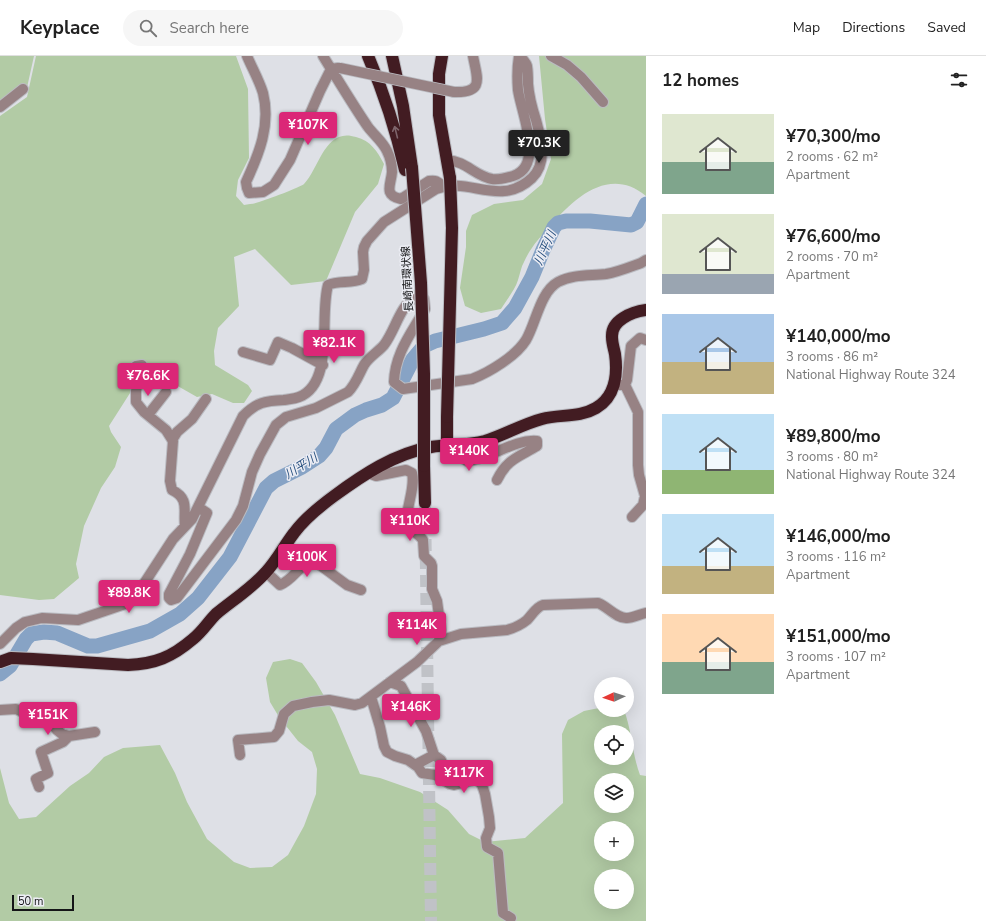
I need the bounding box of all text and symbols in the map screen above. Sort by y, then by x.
search box [123,10,403,46]
text: Keyplace [20,15,99,41]
icon: search [137,17,159,39]
text: Search here [169,18,249,38]
text: Map [793,18,820,37]
text: Directions [842,18,905,37]
text: Saved [927,18,966,37]
text: 12 homes [662,69,739,92]
icon: filters [948,69,970,91]
pin: ¥107K [280,112,336,146]
text: ¥107K [288,116,328,134]
text: ¥70,300/mo [786,125,880,148]
one-way arrow [392,126,399,139]
pin: ¥70.3K [506,130,572,164]
icon: home [694,130,742,178]
text: ¥70.3K [517,134,561,152]
text: 2 rooms · 62 m² [786,148,878,166]
text: Apartment [786,166,849,184]
text: ¥76,600/mo [786,225,880,248]
water label: 川平川 [530,226,560,268]
icon: home [694,230,742,278]
street label: 長崎南環状線 [398,246,417,312]
text: 2 rooms · 70 m² [786,248,878,266]
text: Apartment [786,266,849,284]
text: ¥140,000/mo [786,325,891,348]
pin: ¥82.1K [301,330,367,364]
icon: home [694,330,742,378]
text: ¥82.1K [312,334,356,352]
text: 3 rooms · 86 m² [786,348,878,366]
pin: ¥76.6K [115,363,181,397]
text: National Highway Route 324 [786,366,955,384]
text: ¥76.6K [126,367,170,385]
text: ¥89,800/mo [786,425,880,448]
icon: home [694,430,742,478]
pin: ¥140K [441,438,497,472]
text: ¥140K [449,442,489,460]
text: 3 rooms · 80 m² [786,448,878,466]
water label: 川平川 [281,449,322,482]
text: National Highway Route 324 [786,466,955,484]
pin: ¥110K [382,508,438,542]
text: ¥110K [390,512,430,530]
text: ¥146,000/mo [786,525,891,548]
icon: home [694,530,742,578]
pin: ¥100K [279,544,335,578]
text: ¥100K [287,548,327,566]
text: 3 rooms · 116 m² [786,548,886,566]
text: Apartment [786,566,849,584]
pin: ¥89.8K [96,580,162,614]
text: ¥89.8K [107,584,151,602]
pin: ¥114K [389,612,445,646]
text: ¥114K [397,616,437,634]
text: ¥151,000/mo [786,625,891,648]
icon: home [694,630,742,678]
text: 3 rooms · 107 m² [786,648,886,666]
text: Apartment [786,666,849,684]
north arrow [594,677,634,717]
map controls [594,677,634,909]
pin: ¥146K [383,694,439,728]
text: ¥146K [391,698,431,716]
pin: ¥151K [20,702,76,736]
text: ¥151K [28,706,68,724]
button: locate [594,725,634,765]
pin: ¥117K [436,760,492,794]
text: ¥117K [444,764,484,782]
button: layers [594,773,634,813]
button: + [594,821,634,861]
button: − [594,869,634,909]
scale bar [12,893,74,912]
text: 50 m [18,894,43,909]

